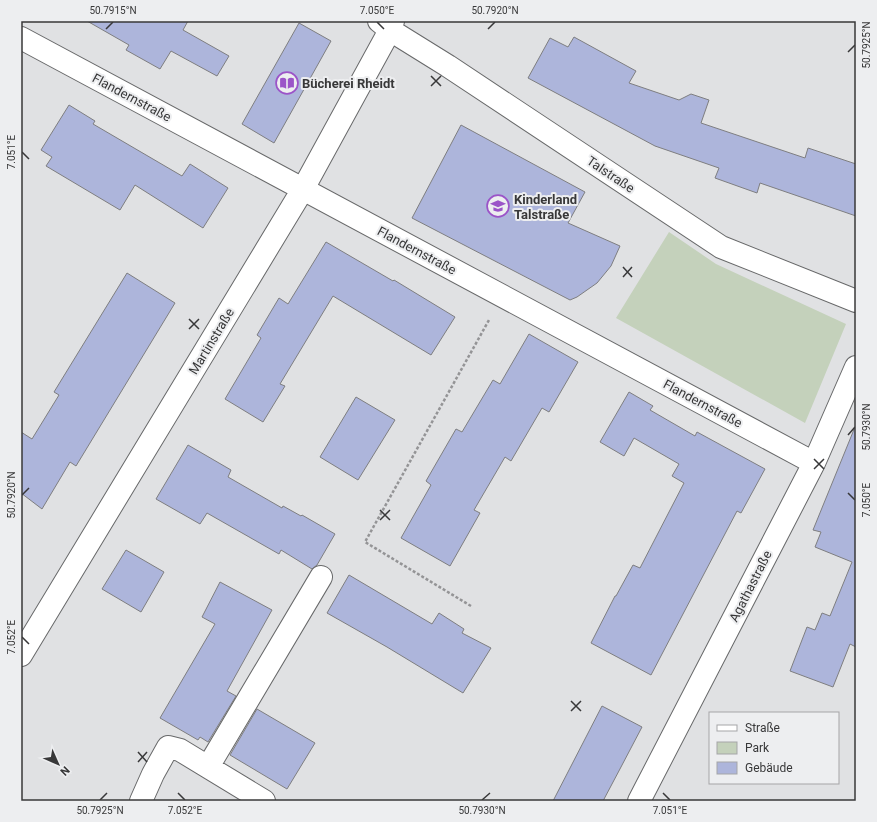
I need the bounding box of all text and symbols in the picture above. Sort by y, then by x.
text: 50.7915°N [89,5,137,16]
text: 7.050°E [360,5,395,16]
text: 50.7920°N [471,5,519,16]
text: 50.7925°N [861,21,872,69]
street label: Flandernstraße [90,70,174,125]
library icon: Bücherei Rheidt [274,70,300,96]
place label: Bücherei Rheidt [302,76,395,91]
text: 7.051°E [6,134,17,169]
street label: Talstraße [584,153,637,196]
place label: Kinderland Talstraße [514,192,577,222]
school or university icon: Kinderland Talstraße [485,193,511,219]
street label: Flandernstraße [375,223,459,278]
street label: Martinstraße [186,305,237,377]
street label: Flandernstraße [661,376,745,431]
text: 50.7930°N [861,403,872,451]
text: 50.7920°N [6,471,17,519]
text: 7.050°E [861,482,872,517]
street label: Agathastraße [726,548,775,624]
text: 7.052°E [6,619,17,654]
legend [709,712,839,784]
text: Straße [745,721,780,735]
text: Park [745,741,770,755]
north arrow [38,744,78,784]
text: Gebäude [745,761,793,775]
text: N [57,763,72,778]
text: 50.7925°N [76,805,124,816]
text: 7.052°E [168,805,203,816]
text: 50.7930°N [458,805,506,816]
text: 7.051°E [653,805,688,816]

